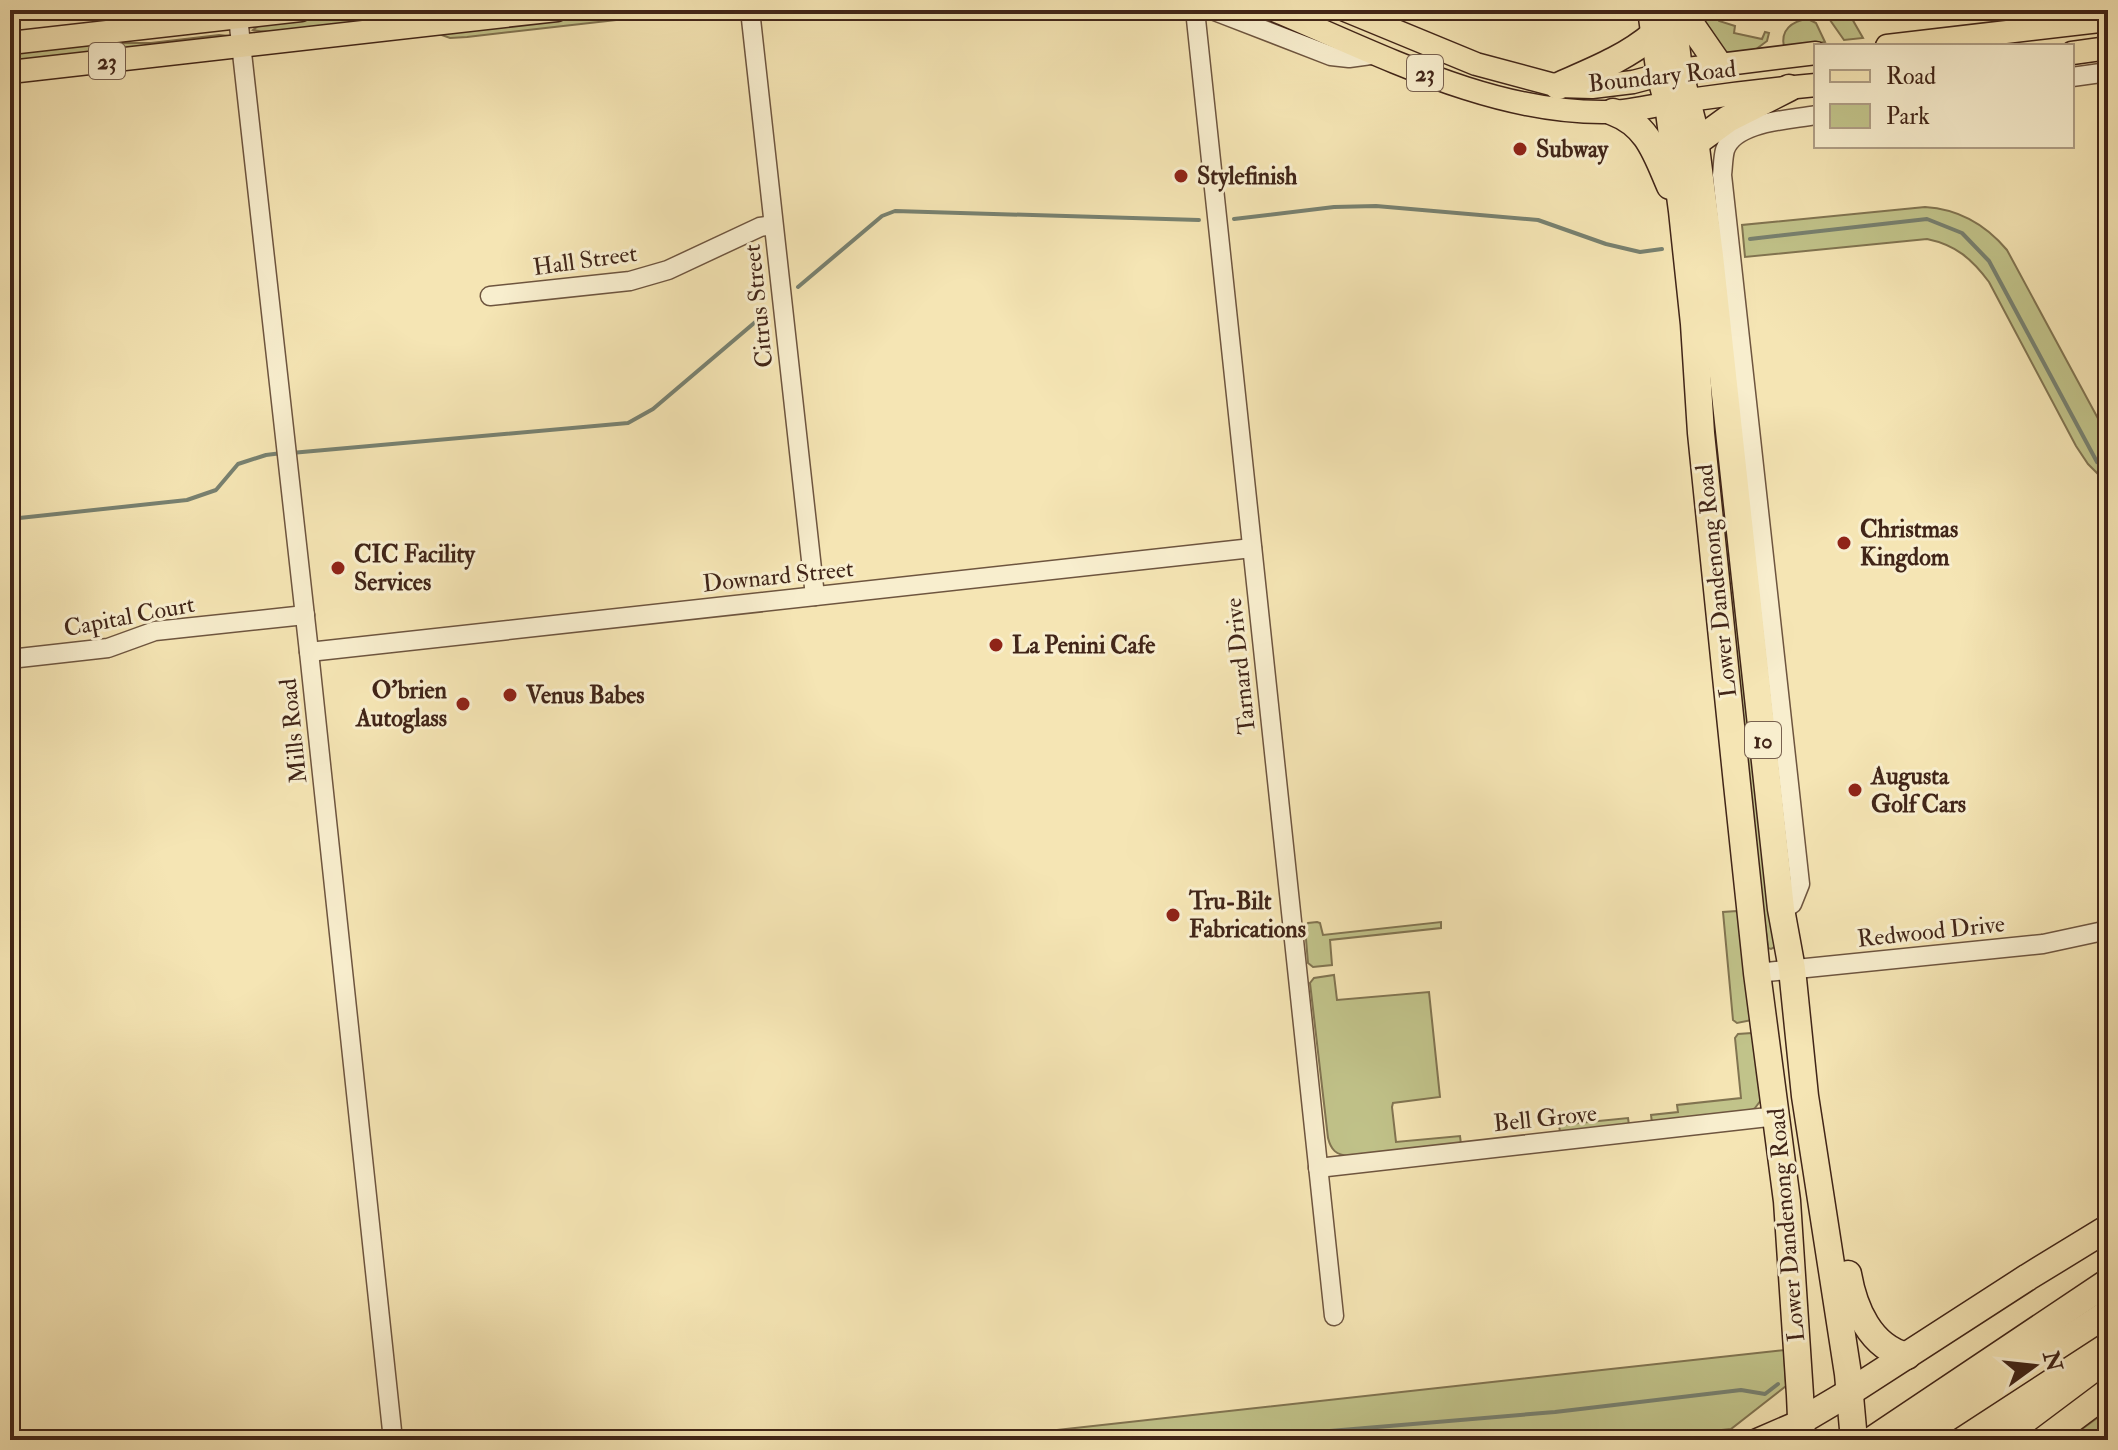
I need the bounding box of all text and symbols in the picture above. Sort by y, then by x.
road number: 23 [89,43,125,79]
legend [1814,44,2074,148]
street label: Boundary Road [1587,53,1738,100]
road number: 23 [1407,55,1443,91]
text: Road [1886,61,1936,92]
text: Park [1886,101,1930,132]
place label: Subway [1536,134,1610,165]
marker: Subway [1511,140,1529,158]
place label: Stylefinish [1197,161,1298,192]
marker: Stylefinish [1172,167,1190,185]
street label: Hall Street [531,238,639,283]
street label: Citrus Street [737,243,780,369]
street label: Lower Dandenong Road [1689,463,1744,699]
place label: Christmas Kingdom [1860,514,1958,573]
marker: Christmas Kingdom [1835,534,1853,552]
place label: CIC Facility Services [354,539,476,598]
street label: Downard Street [701,553,855,600]
marker: CIC Facility Services [329,559,347,577]
street label: Capital Court [61,589,197,644]
street label: Tarnard Drive [1218,596,1263,736]
place label: La Penini Cafe [1012,630,1155,661]
marker: La Penini Cafe [987,636,1005,654]
place label: O'brien Autoglass [355,675,448,734]
street label: Mills Road [273,677,314,785]
place label: Venus Babes [525,680,645,711]
marker: Venus Babes [501,686,519,704]
marker: O'brien Autoglass [454,695,472,713]
road number: 10 [1745,722,1781,758]
place label: Augusta Golf Cars [1870,761,1966,820]
marker: Augusta Golf Cars [1846,781,1864,799]
place label: Tru-Bilt Fabrications [1188,886,1306,945]
marker: Tru-Bilt Fabrications [1164,906,1182,924]
street label: Redwood Drive [1856,908,2006,955]
street label: Bell Grove [1492,1098,1598,1139]
street label: Lower Dandenong Road [1761,1107,1812,1343]
north arrow [1994,1326,2074,1406]
text: N [2036,1347,2069,1375]

